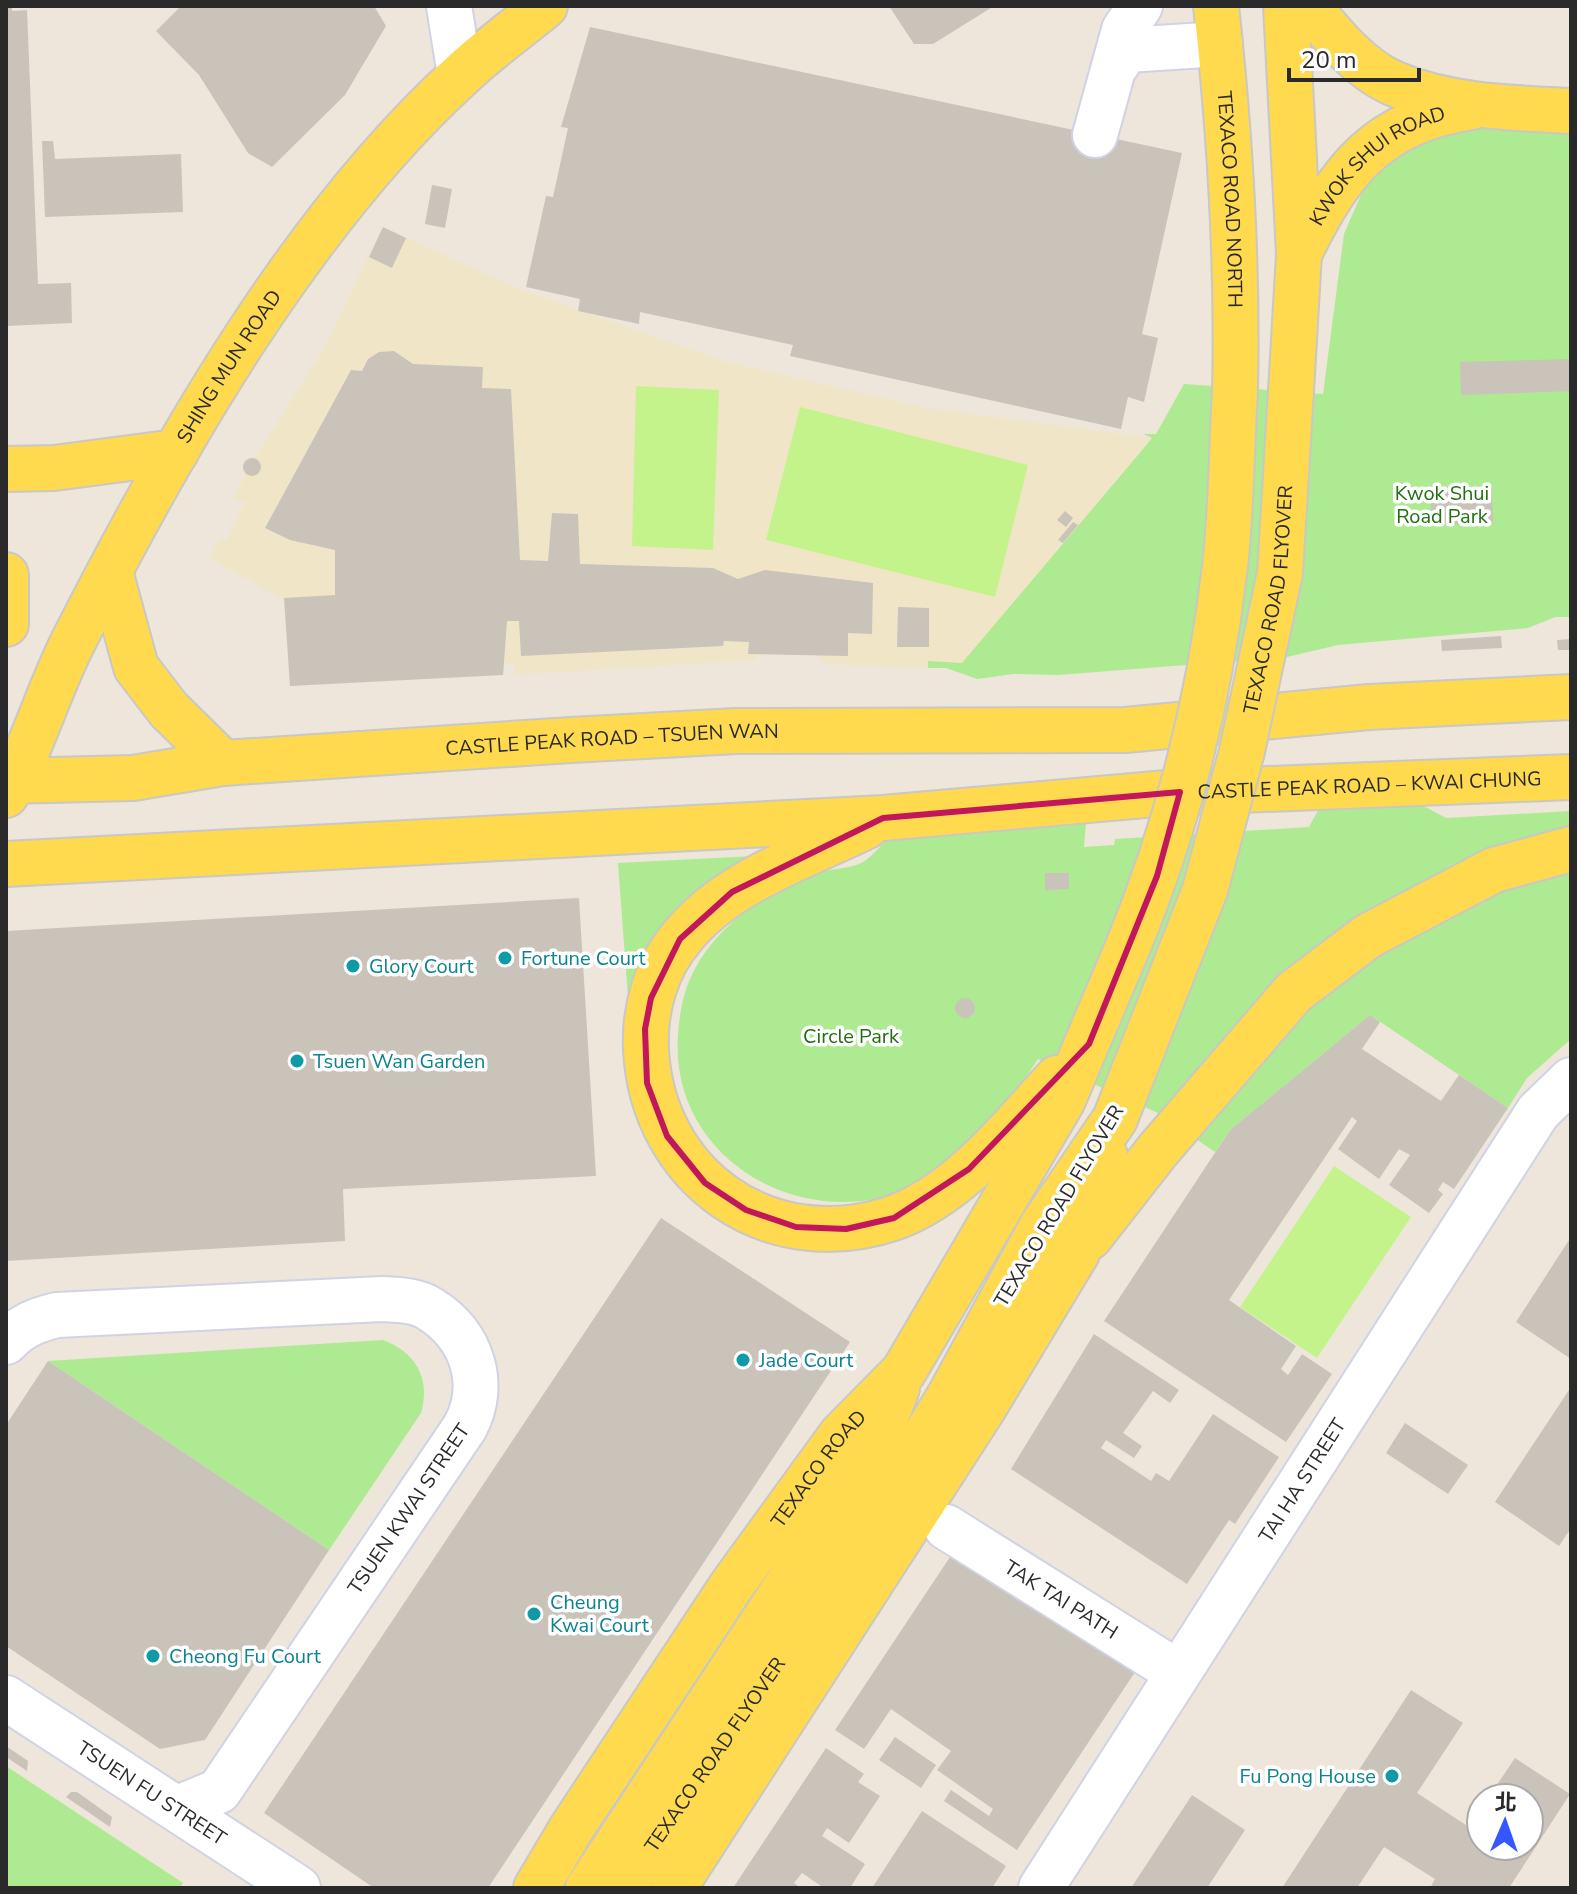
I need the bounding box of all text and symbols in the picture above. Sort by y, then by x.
scale bar [1289,32,1419,82]
text: 20 m [1301,44,1357,76]
street label: TEXACO ROAD NORTH [1211,90,1249,308]
street label: KWOK SHUI ROAD [1303,99,1448,230]
street label: SHING MUN ROAD [170,284,287,448]
park label: Kwok Shui Road Park [1395,480,1489,530]
street label: TEXACO ROAD FLYOVER [1237,485,1299,716]
street label: CASTLE PEAK ROAD – TSUEN WAN [444,717,779,762]
street label: CASTLE PEAK ROAD – KWAI CHUNG [1197,765,1542,805]
place label: Fortune Court [521,945,647,972]
marker: Fortune Court [496,949,514,967]
place label: Glory Court [369,953,474,980]
marker: Glory Court [344,957,362,975]
park label: Circle Park [803,1023,900,1050]
place label: Tsuen Wan Garden [313,1048,485,1075]
marker: Tsuen Wan Garden [288,1052,306,1070]
street label: TEXACO ROAD FLYOVER [988,1100,1130,1312]
place label: Jade Court [758,1347,854,1374]
marker: Jade Court [734,1351,752,1369]
street label: TEXACO ROAD [765,1404,872,1533]
street label: TAI HA STREET [1252,1413,1352,1548]
street label: TSUEN KWAI STREET [342,1418,476,1600]
street label: TAK TAI PATH [999,1553,1123,1645]
place label: Cheung Kwai Court [550,1589,650,1639]
marker: Cheung Kwai Court [525,1605,543,1623]
place label: Cheong Fu Court [169,1643,322,1670]
marker: Cheong Fu Court [144,1647,162,1665]
street label: TEXACO ROAD FLYOVER [638,1652,792,1858]
street label: TSUEN FU STREET [72,1734,232,1851]
place label: Fu Pong House [1240,1763,1376,1790]
marker: Fu Pong House [1383,1767,1401,1785]
north arrow [1465,1782,1545,1862]
text: 北 [1494,1788,1517,1818]

